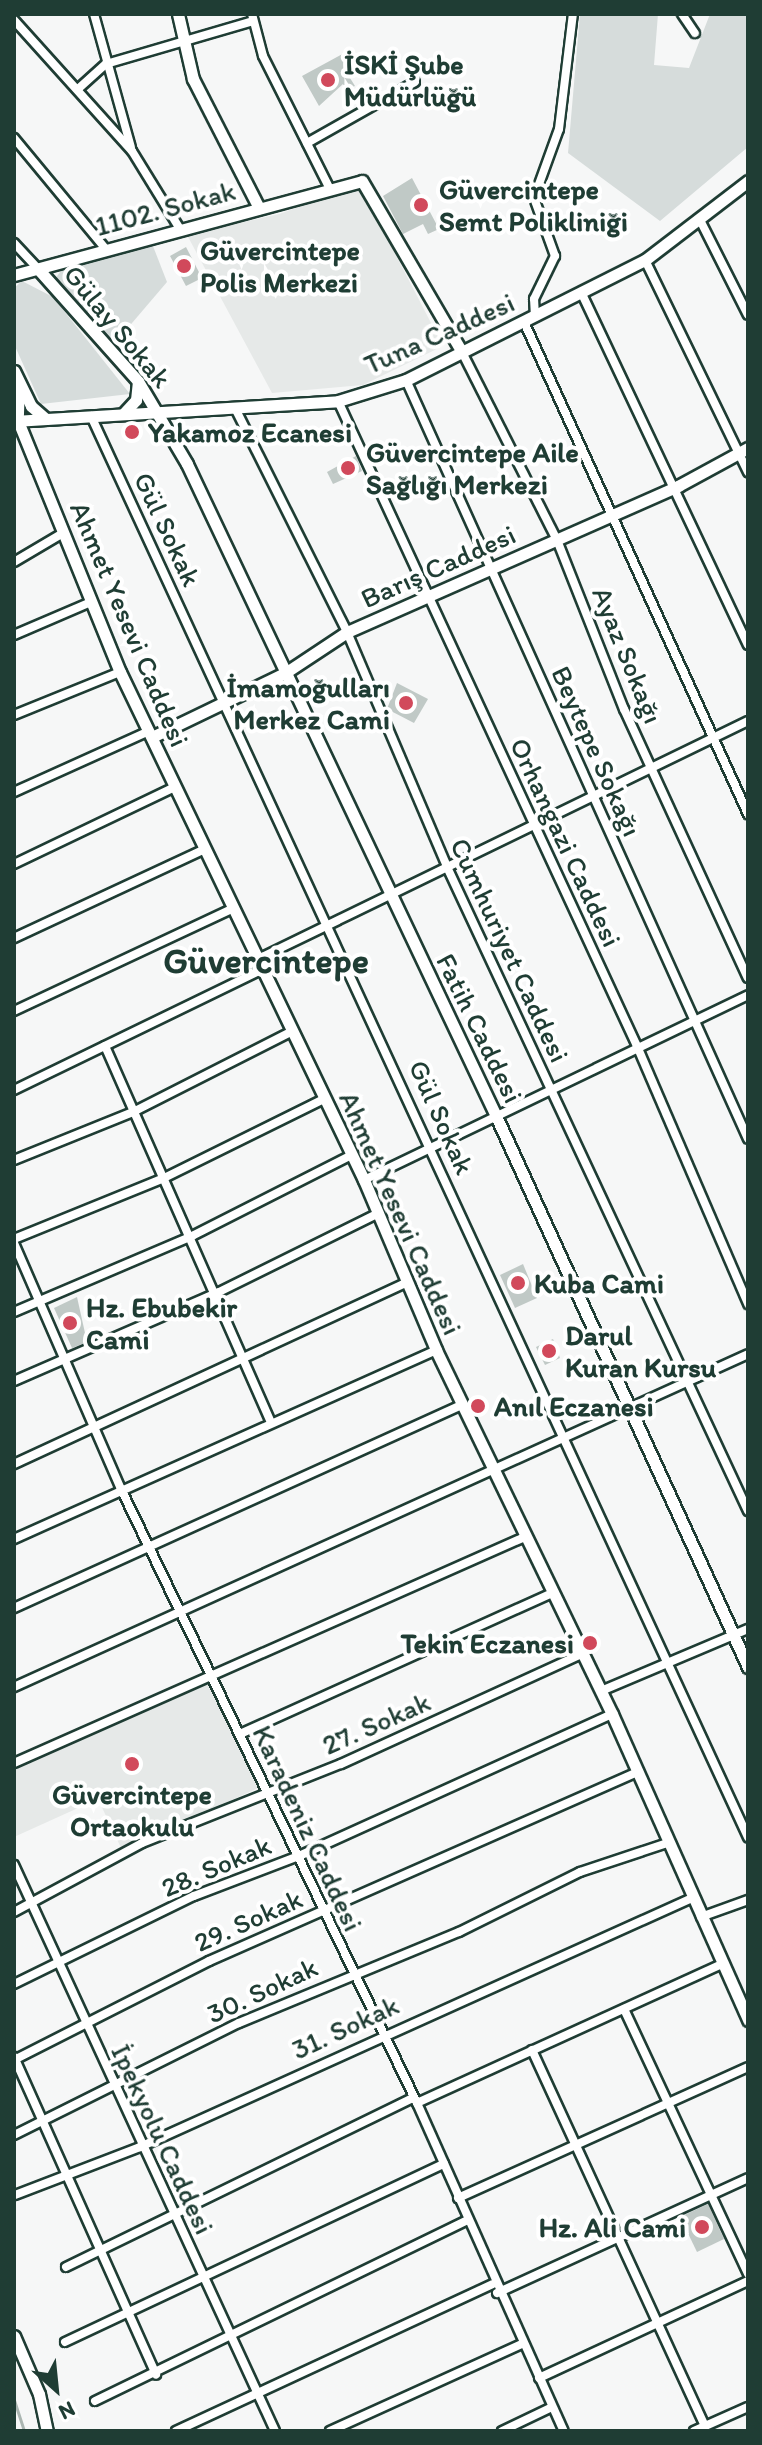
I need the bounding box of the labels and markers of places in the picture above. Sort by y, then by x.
place label: İSKİ Şube Müdürlüğü [344,47,476,113]
marker: İSKİ Şube Müdürlüğü [319,71,337,89]
place label: Güvercintepe Semt Polikliniği [439,172,627,238]
marker: Güvercintepe Semt Polikliniği [410,194,432,216]
place label: Güvercintepe Polis Merkezi [200,233,360,299]
marker: Güvercintepe Polis Merkezi [175,257,193,275]
place label: Yakamoz Ecanesi [148,415,352,449]
marker: Yakamoz Ecanesi [123,423,141,441]
place label: Güvercintepe Aile Sağlığı Merkezi [366,435,579,501]
marker: Güvercintepe Aile Sağlığı Merkezi [337,457,359,479]
place label: İmamoğulları Merkez Cami [227,670,390,736]
marker: İmamoğulları Merkez Cami [397,694,415,712]
place label: Kuba Cami [534,1266,665,1300]
marker: Kuba Cami [509,1274,527,1292]
place label: Hz. Ebubekir Cami [86,1290,238,1356]
marker: Hz. Ebubekir Cami [61,1314,79,1332]
place label: Darul Kuran Kursu [565,1318,716,1384]
marker: Darul Kuran Kursu [540,1342,558,1360]
place label: Anıl Eczanesi [494,1389,654,1423]
marker: Anıl Eczanesi [469,1397,487,1415]
place label: Tekin Eczanesi [400,1626,574,1660]
marker: Tekin Eczanesi [581,1634,599,1652]
marker: Güvercintepe Ortaokulu [123,1755,141,1773]
place label: Güvercintepe Ortaokulu [52,1777,212,1843]
place label: Hz. Ali Cami [538,2210,686,2244]
marker: Hz. Ali Cami [693,2218,711,2236]

